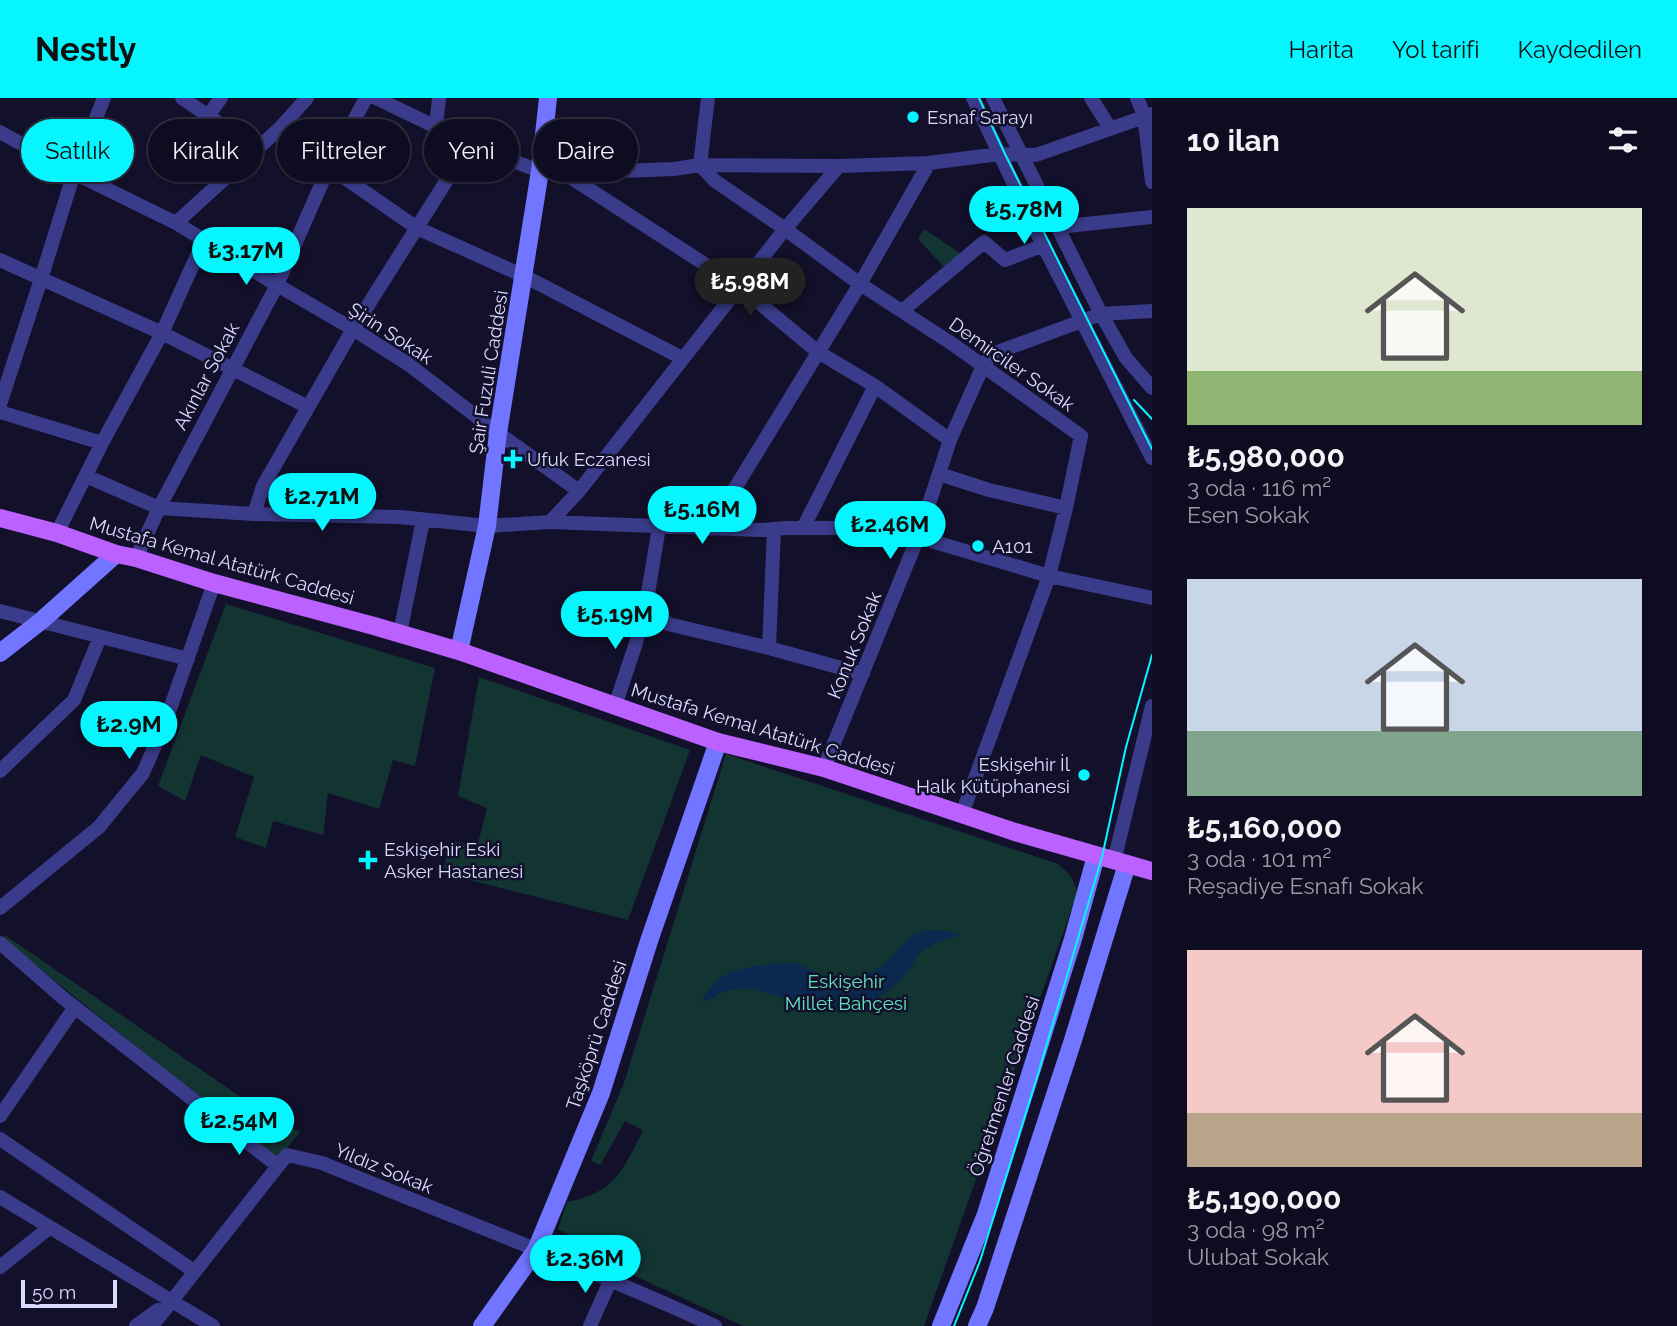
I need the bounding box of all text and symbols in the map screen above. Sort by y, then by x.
text: Nestly [35,30,136,69]
text: Harita [1288,35,1354,64]
text: Yol tarifi [1392,35,1480,64]
text: Kaydedilen [1518,35,1642,64]
place label: Esnaf Sarayı [927,106,1033,128]
marker: Esnaf Sarayı [905,109,921,125]
chip: Satılık [21,119,134,182]
chip: Kiralık [148,119,263,182]
chip: Filtreler [277,119,410,182]
chip: Yeni [424,119,519,182]
chip: Daire [533,119,638,182]
icon: filters [1604,121,1642,159]
text: 10 ilan [1187,123,1280,158]
pin: ₺5.78M [967,186,1081,246]
text: ₺5.78M [985,195,1063,222]
pin: ₺3.17M [189,228,303,287]
text: ₺3.17M [208,236,284,263]
icon: home [1352,253,1478,379]
pin: ₺5.98M [693,258,807,318]
text: ₺5.98M [711,267,789,294]
street label: Şair Fuzuli Caddesi [464,289,512,455]
street label: Şirin Sokak [345,298,437,368]
street label: Demirciler Sokak [945,313,1079,415]
street label: Akınlar Sokak [169,319,243,433]
text: ₺5,980,000 [1187,439,1345,474]
place label: Ufuk Eczanesi [527,448,651,470]
marker: Ufuk Eczanesi [505,451,521,467]
pin: ₺2.71M [265,474,379,533]
text: 3 oda · 116 m² [1187,474,1331,501]
text: ₺2.71M [284,482,360,509]
pin: ₺5.16M [645,486,759,546]
text: ₺5.16M [664,495,740,522]
text: Esen Sokak [1187,501,1309,528]
pin: ₺2.46M [833,502,947,561]
text: ₺2.46M [851,510,929,537]
street label: Mustafa Kemal Atatürk Caddesi [87,512,357,608]
place label: A101 [992,535,1033,557]
marker: A101 [970,538,986,554]
street label: Konuk Sokak [823,588,885,702]
pin: ₺5.19M [558,592,672,651]
text: ₺5.19M [577,600,653,627]
icon: home [1352,624,1478,750]
street label: Mustafa Kemal Atatürk Caddesi [629,678,897,780]
pin: ₺2.9M [80,702,178,761]
text: ₺2.9M [96,710,162,737]
place label: Eskişehir İl Halk Kütüphanesi [916,753,1071,797]
marker: Eskişehir İl Halk Kütüphanesi [1076,767,1092,783]
text: ₺5,160,000 [1187,810,1342,845]
place label: Eskişehir Eski Asker Hastanesi [384,838,523,882]
text: 3 oda · 101 m² [1187,845,1331,872]
marker: Eskişehir Eski Asker Hastanesi [358,850,378,870]
text: Reşadiye Esnafı Sokak [1187,872,1423,899]
street label: Taşköprü Caddesi [561,957,631,1113]
park label: Eskişehir Millet Bahçesi [785,970,907,1014]
street label: Öğretmenler Caddesi [964,993,1044,1179]
icon: home [1352,995,1478,1121]
pin: ₺2.54M [182,1098,296,1157]
text: ₺2.54M [200,1106,278,1133]
street label: Yıldız Sokak [332,1138,436,1198]
text: ₺5,190,000 [1187,1181,1342,1216]
text: 3 oda · 98 m² [1187,1216,1325,1243]
pin: ₺2.36M [528,1236,642,1295]
text: Ulubat Sokak [1187,1243,1329,1270]
text: ₺2.36M [546,1244,624,1271]
scale bar [21,1277,117,1309]
text: 50 m [32,1281,76,1303]

